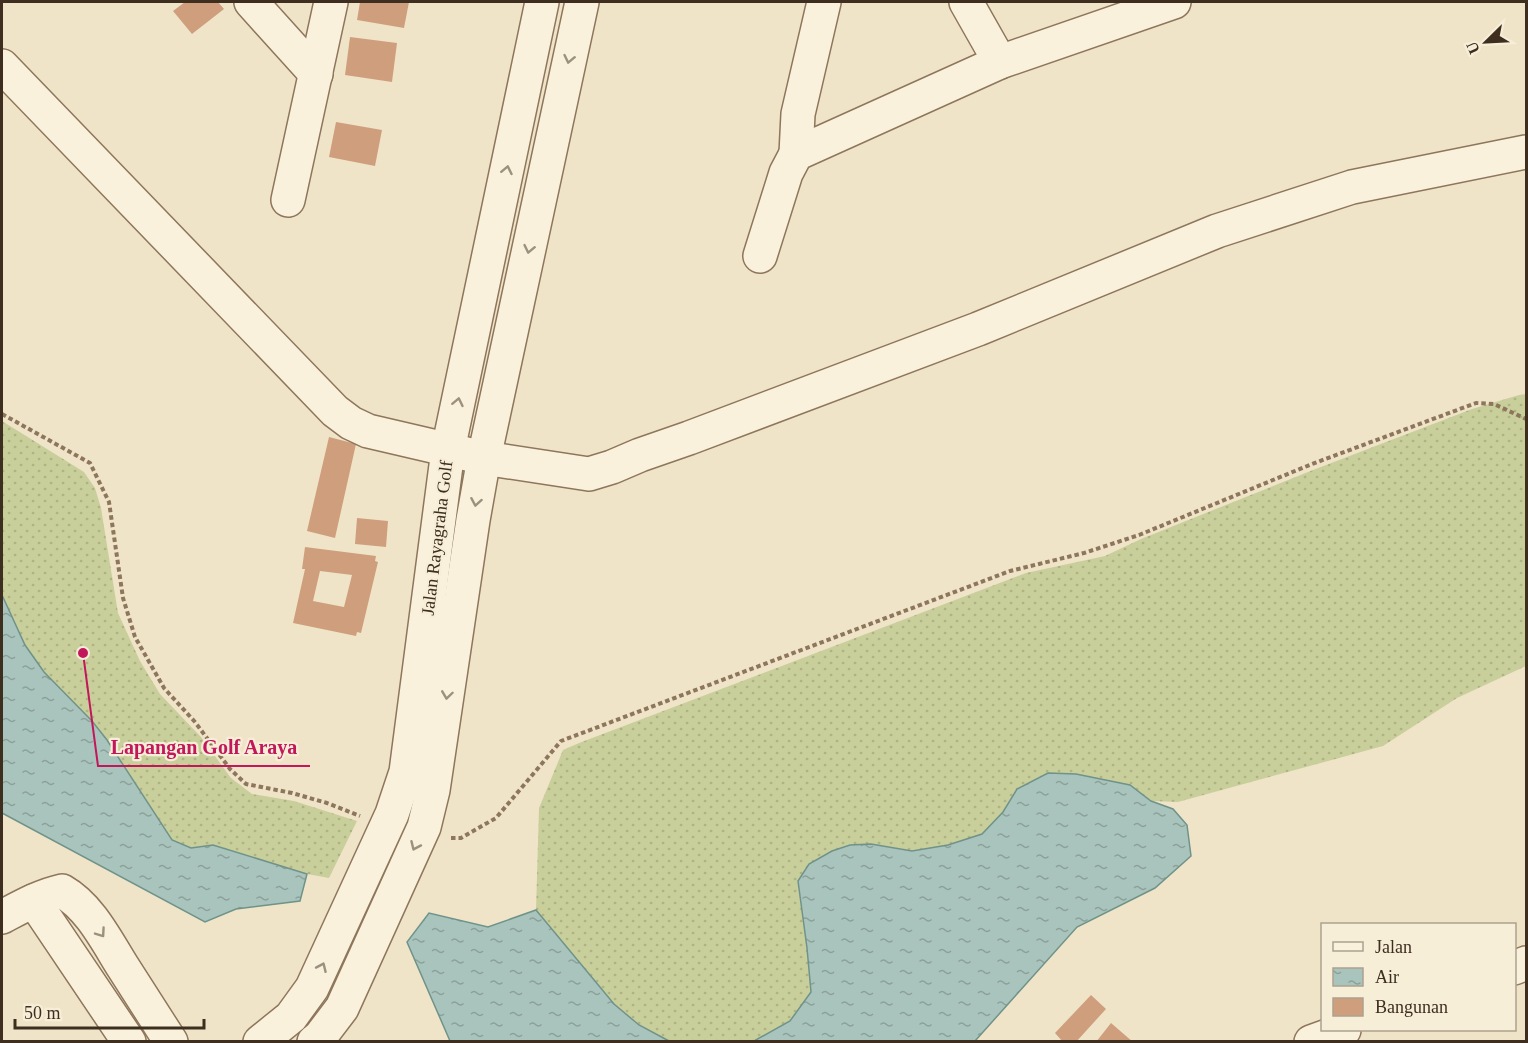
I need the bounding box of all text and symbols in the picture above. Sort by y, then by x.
north arrow [1456,12,1516,72]
text: U [1462,39,1483,57]
one-way arrow [564,53,577,63]
one-way arrow [499,166,512,176]
one-way arrow [523,244,536,254]
one-way arrow [451,398,464,408]
street label: Jalan Rayagraha Golf [418,459,456,617]
one-way arrow [470,497,483,507]
one-way arrow [442,690,454,699]
callout: Lapangan Golf Araya [98,728,310,766]
text: Lapangan Golf Araya [111,736,297,759]
one-way arrow [411,839,423,850]
legend [1321,923,1516,1031]
one-way arrow [94,927,105,938]
text: Jalan [1375,937,1412,957]
one-way arrow [314,963,326,974]
text: Air [1375,967,1399,987]
scale bar [15,992,204,1030]
text: Bangunan [1375,997,1448,1017]
text: 50 m [24,1003,61,1023]

